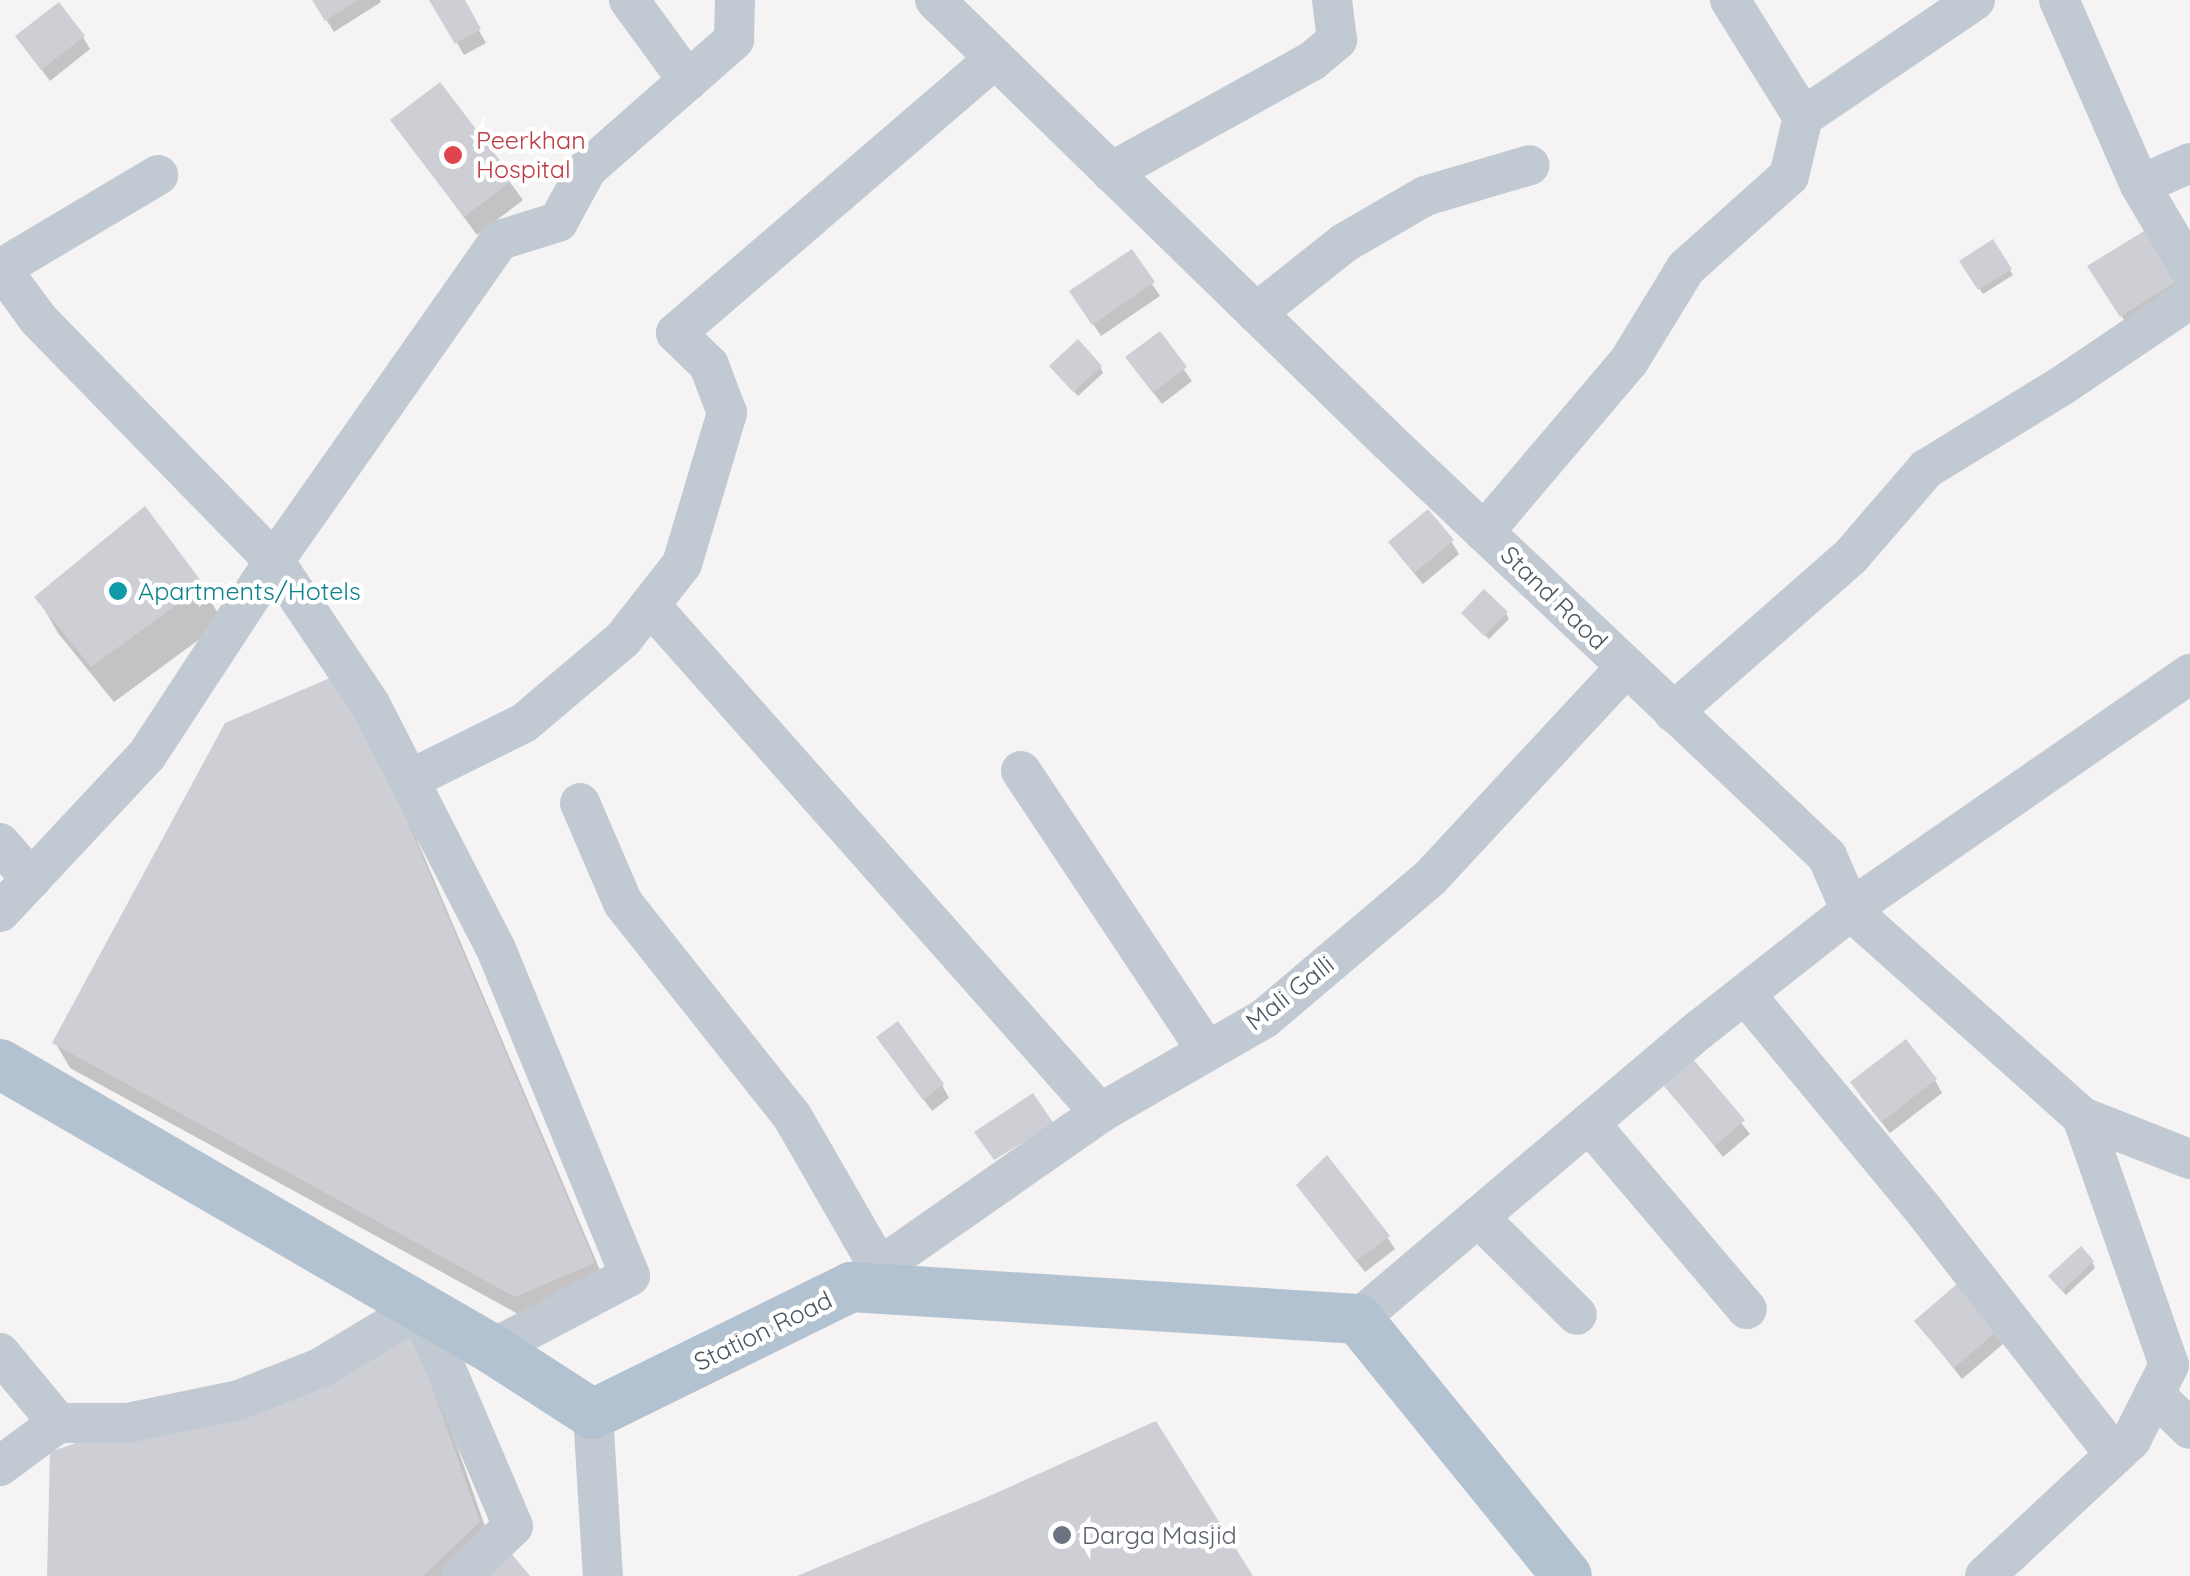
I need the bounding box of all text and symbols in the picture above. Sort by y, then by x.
place label: Peerkhan Hospital [476,126,586,185]
marker: Peerkhan Hospital [440,142,466,168]
street label: Stand Raod [1495,540,1613,656]
place label: Apartments/Hotels [138,576,361,606]
marker: Apartments/Hotels [107,580,129,602]
street label: Mali Galli [1240,949,1340,1037]
street label: Station Road [689,1285,837,1377]
place label: Darga Masjid [1082,1520,1237,1550]
marker: Darga Masjid [1051,1524,1073,1546]

